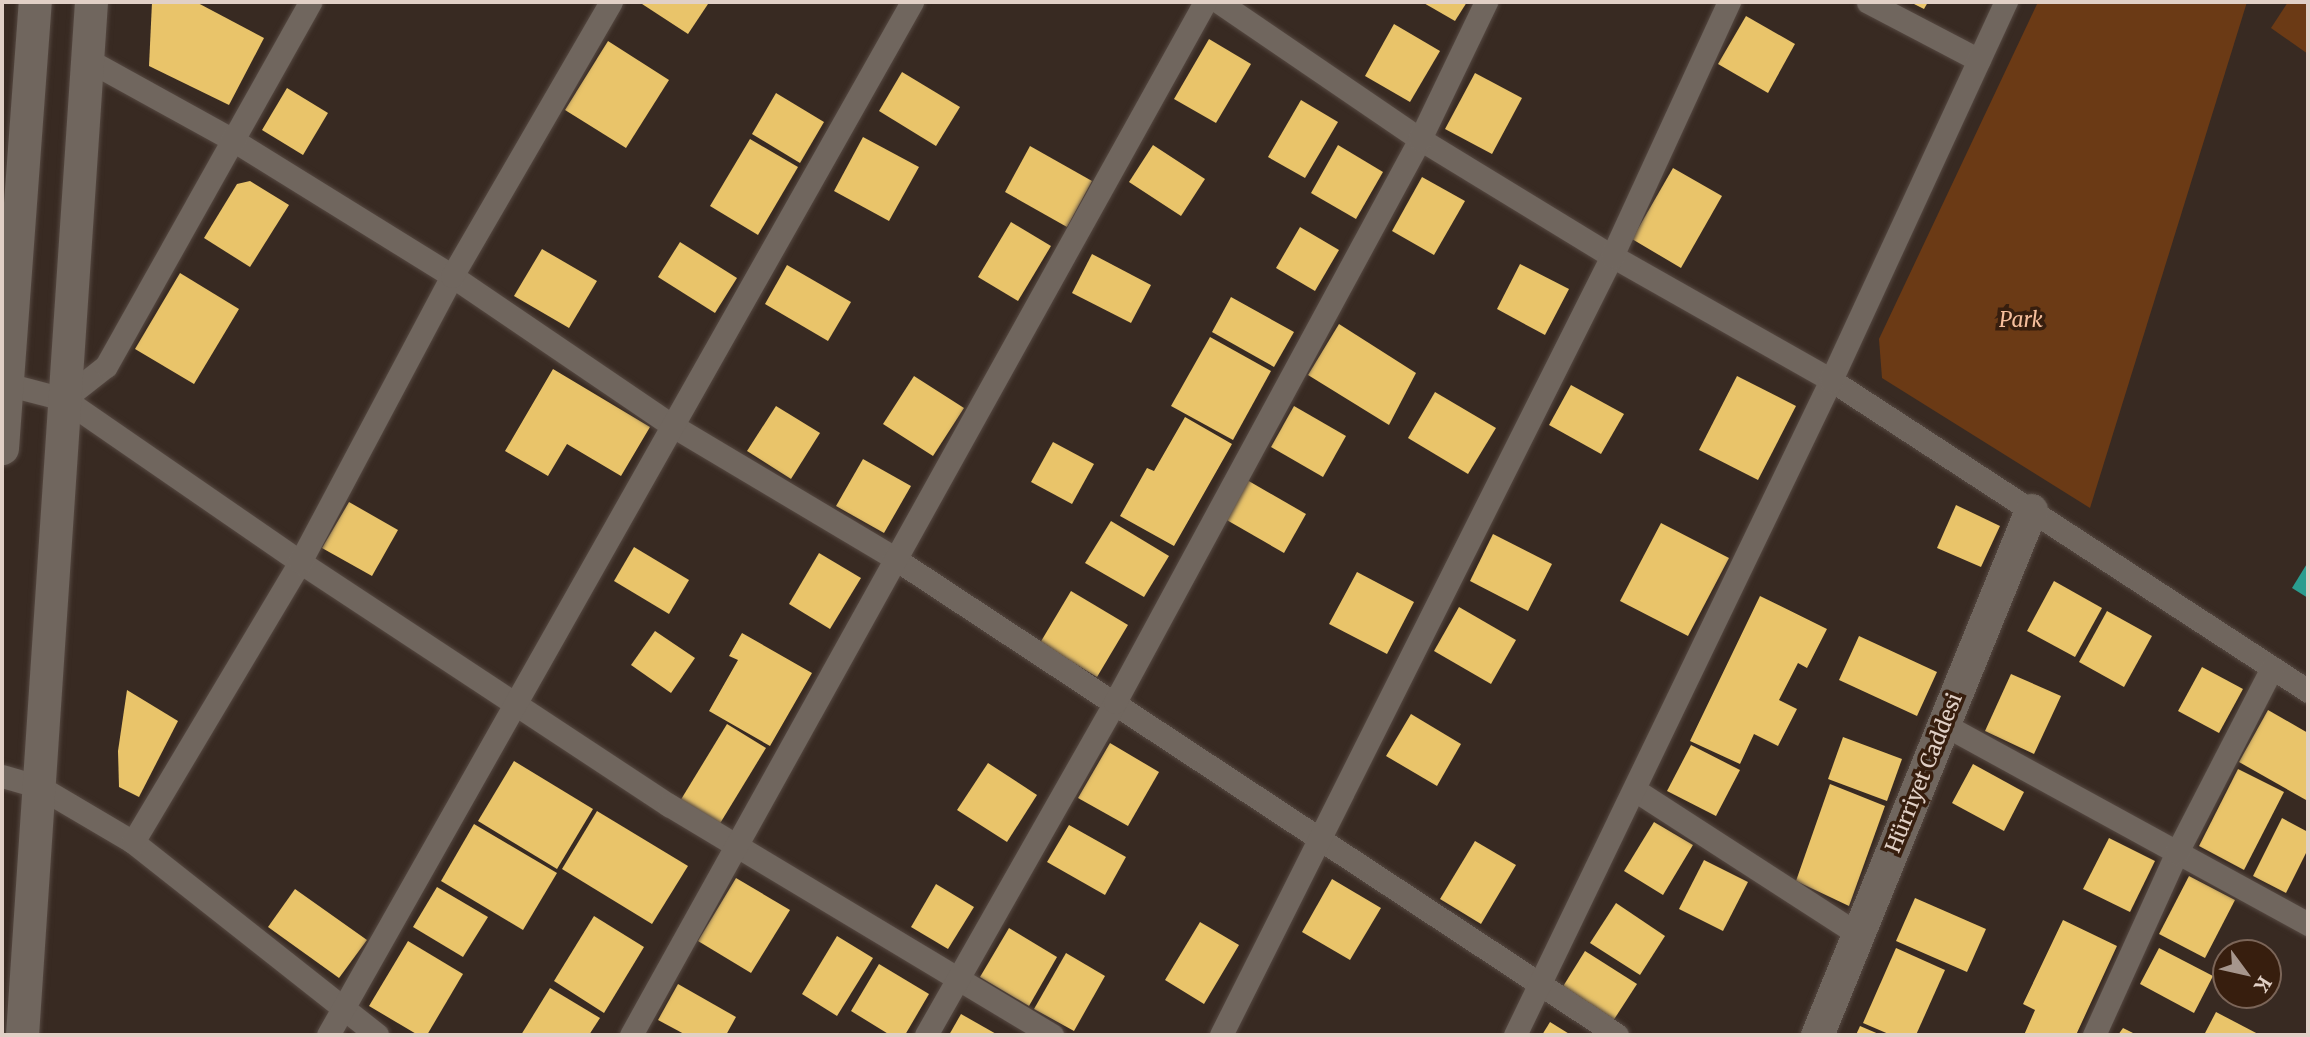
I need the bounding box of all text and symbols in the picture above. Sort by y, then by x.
park label: Park [1999,307,2043,333]
street label: Hürriyet Caddesi [1881,690,1967,856]
north arrow [2212,939,2282,1009]
text: K [2249,972,2277,997]

